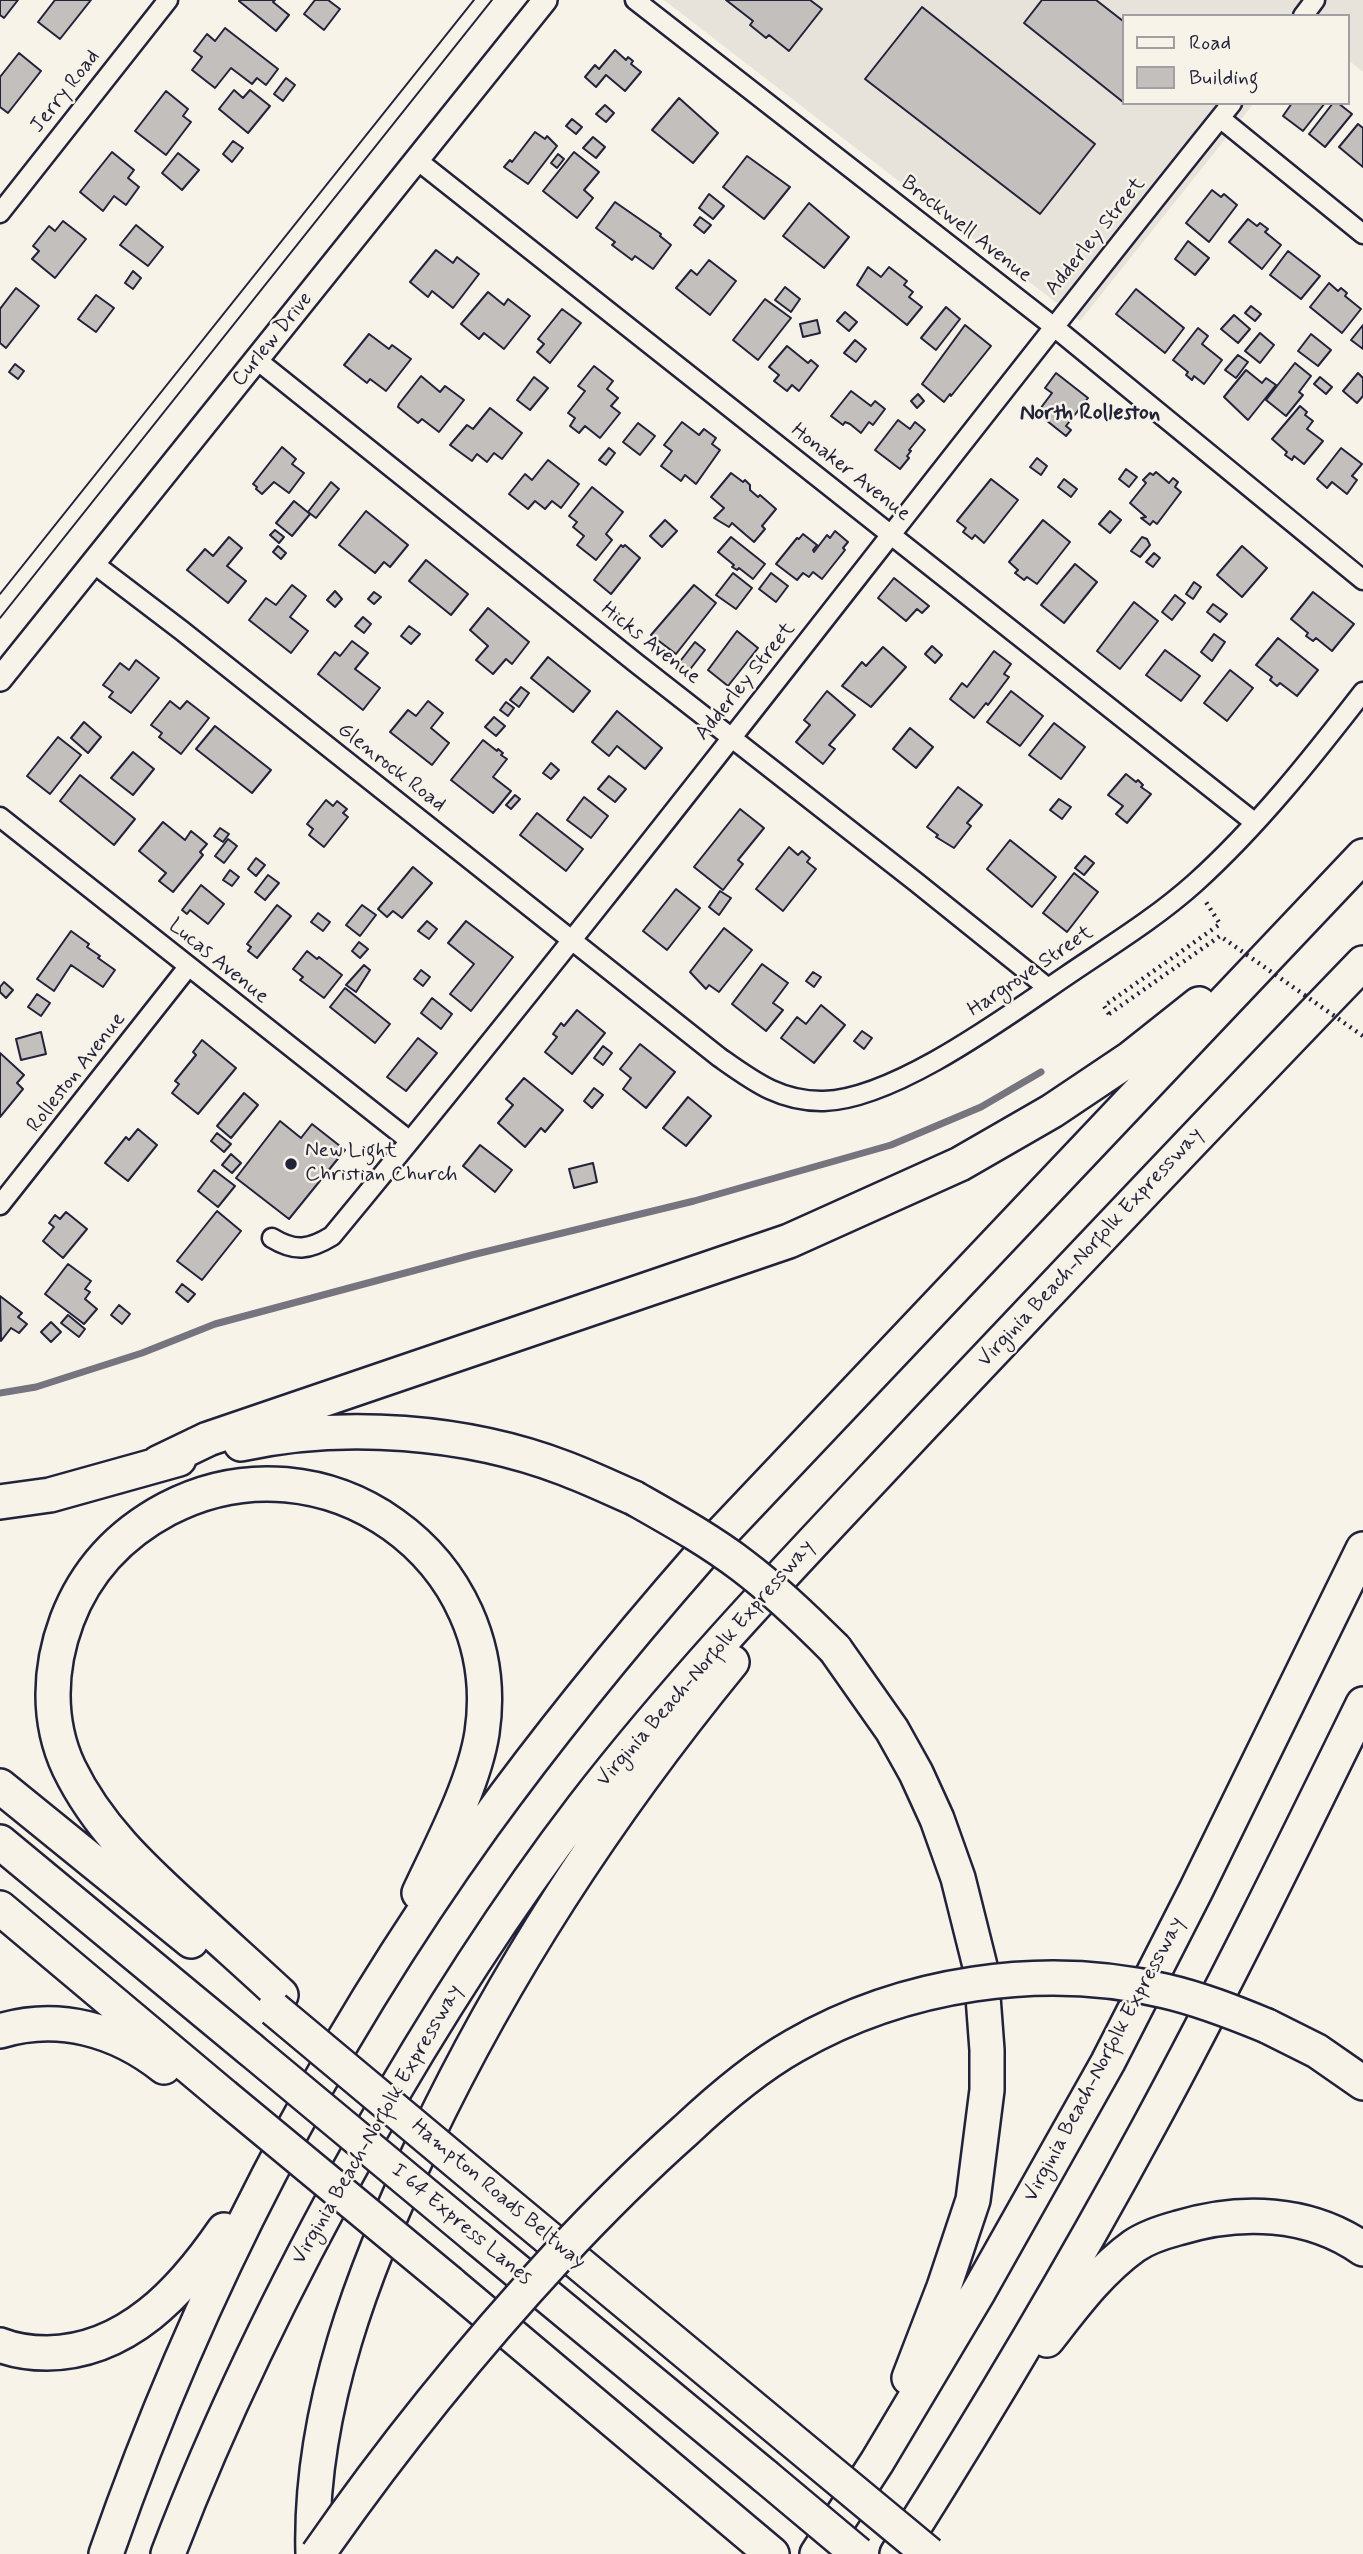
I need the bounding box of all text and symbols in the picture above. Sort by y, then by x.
legend [1122,14,1349,105]
text: Road [1189,29,1231,57]
street label: Jerry Road [26,45,106,139]
text: Building [1189,64,1259,92]
street label: Brockwell Avenue [896,171,1036,289]
street label: Adderley Street [1041,173,1151,301]
street label: Curlew Drive [227,288,319,392]
district label: North Rolleston [1020,400,1160,428]
street label: Honaker Avenue [785,418,915,528]
street label: Hicks Avenue [595,597,705,691]
street label: Adderley Street [691,618,801,746]
street label: Glenrock Road [332,718,450,818]
street label: Lucas Avenue [163,914,273,1010]
street label: Hargrove Street [964,921,1098,1023]
street label: Rolleston Avenue [22,1008,132,1138]
street label: Virginia Beach-Norfolk Expressway [973,1123,1209,1373]
place label: New Light Christian Church [305,1139,458,1189]
marker: New Light Christian Church [283,1156,299,1172]
street label: Virginia Beach-Norfolk Expressway [592,1535,820,1793]
street label: Virginia Beach-Norfolk Expressway [1019,1913,1191,2207]
street label: Virginia Beach-Norfolk Expressway [287,1981,469,2269]
street label: Hampton Roads Beltway [406,2115,590,2275]
street label: I 64 Express Lanes [385,2159,537,2291]

